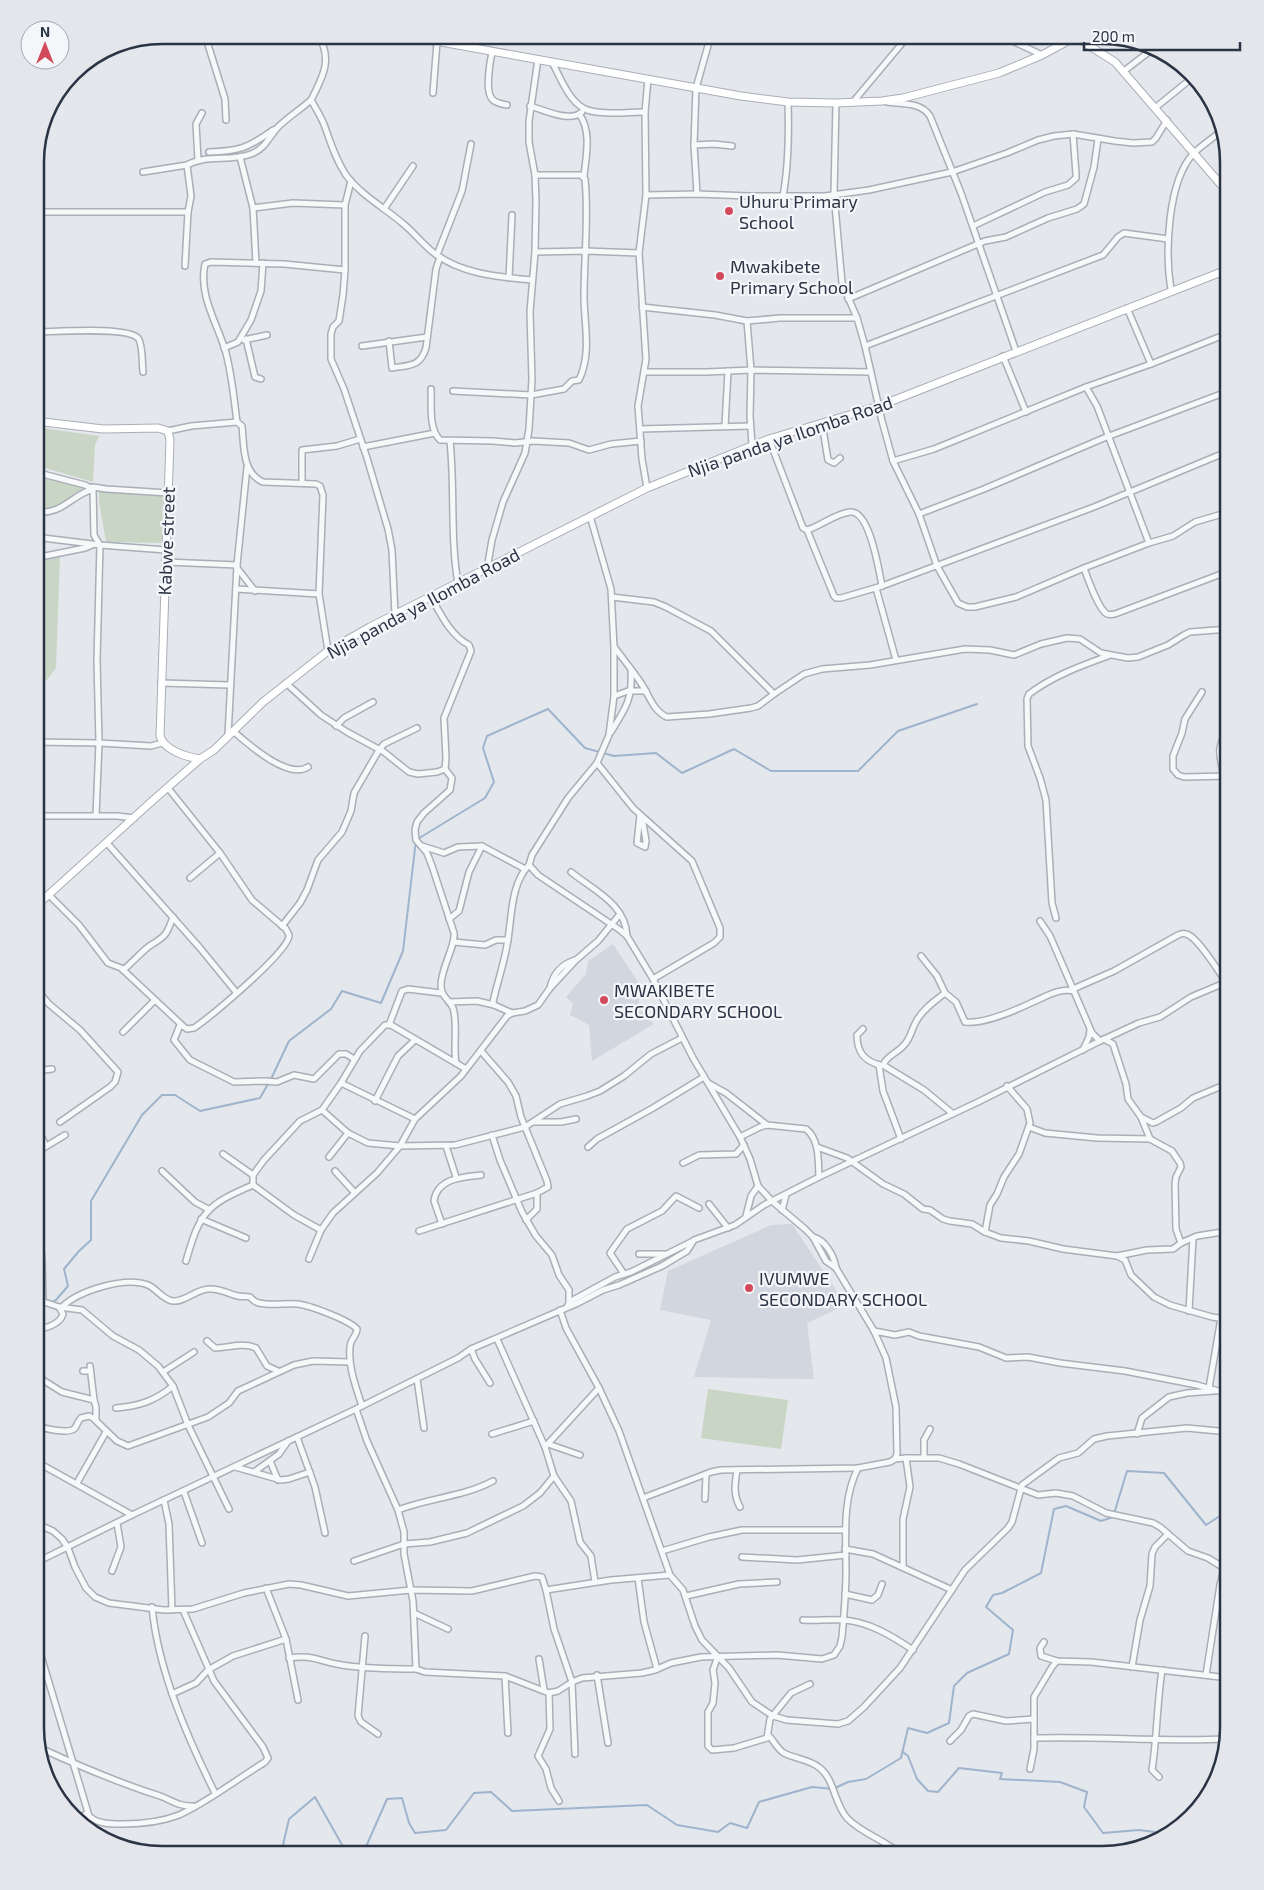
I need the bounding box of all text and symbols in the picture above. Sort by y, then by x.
north arrow [20,20,70,70]
scale bar [1084,20,1240,52]
text: N [40,23,50,40]
text: 200 m [1092,27,1135,45]
place label: Uhuru Primary School [739,190,858,233]
marker: Uhuru Primary School [723,205,735,217]
place label: Mwakibete Primary School [730,255,854,298]
marker: Mwakibete Primary School [714,270,726,282]
street label: Njia panda ya Ilomba Road [685,391,895,481]
street label: Kabwe street [153,486,179,596]
street label: Njia panda ya Ilomba Road [323,543,523,663]
place label: MWAKIBETE SECONDARY SCHOOL [614,979,782,1022]
marker: MWAKIBETE SECONDARY SCHOOL [598,994,610,1006]
place label: IVUMWE SECONDARY SCHOOL [759,1267,927,1310]
marker: IVUMWE SECONDARY SCHOOL [743,1282,755,1294]

